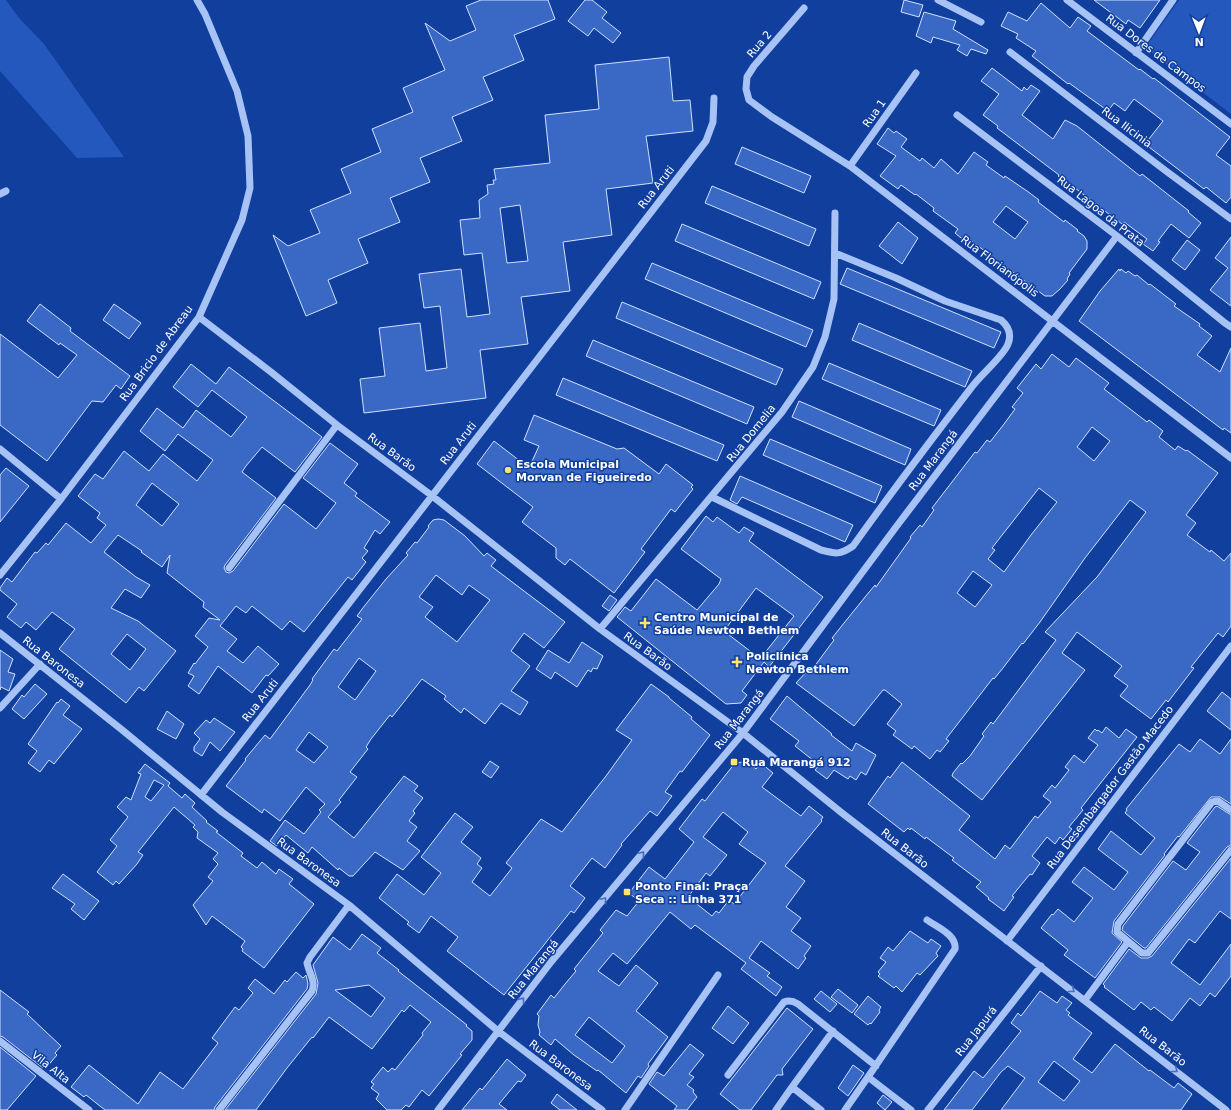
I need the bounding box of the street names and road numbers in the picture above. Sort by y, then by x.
street label: Rua Dores de Campos [1103,12,1208,95]
street label: Rua 2 [744,28,774,61]
street label: Rua 1 [860,97,889,130]
street label: Rua Ilicinia [1099,104,1154,151]
street label: Rua Aruti [636,163,677,211]
street label: Rua Lagoa da Prata [1054,173,1147,250]
street label: Rua Florianópolis [958,233,1041,300]
street label: Rua Bricio de Abreau [117,303,196,404]
street label: Rua Domelia [724,402,778,465]
street label: Rua Aruti [438,419,479,467]
street label: Rua Marangá [906,427,960,493]
street label: Rua Barão [365,430,419,474]
street label: Rua Barão [621,629,675,673]
street label: Rua Baronesa [20,634,88,691]
street label: Rua Aruti [240,676,281,724]
street label: Rua Marangá [712,687,767,752]
street label: Rua Desembargador Gastão Macedo [1045,703,1176,872]
street label: Rua Barão [878,826,931,871]
street label: Rua Baronesa [274,835,343,890]
street label: Rua Marangá [506,937,561,1002]
street label: Rua Japurá [953,1004,1000,1059]
street label: Rua Barão [1136,1024,1189,1069]
street label: Rua Baronesa [526,1037,595,1093]
street label: Vila Alta [29,1048,73,1086]

